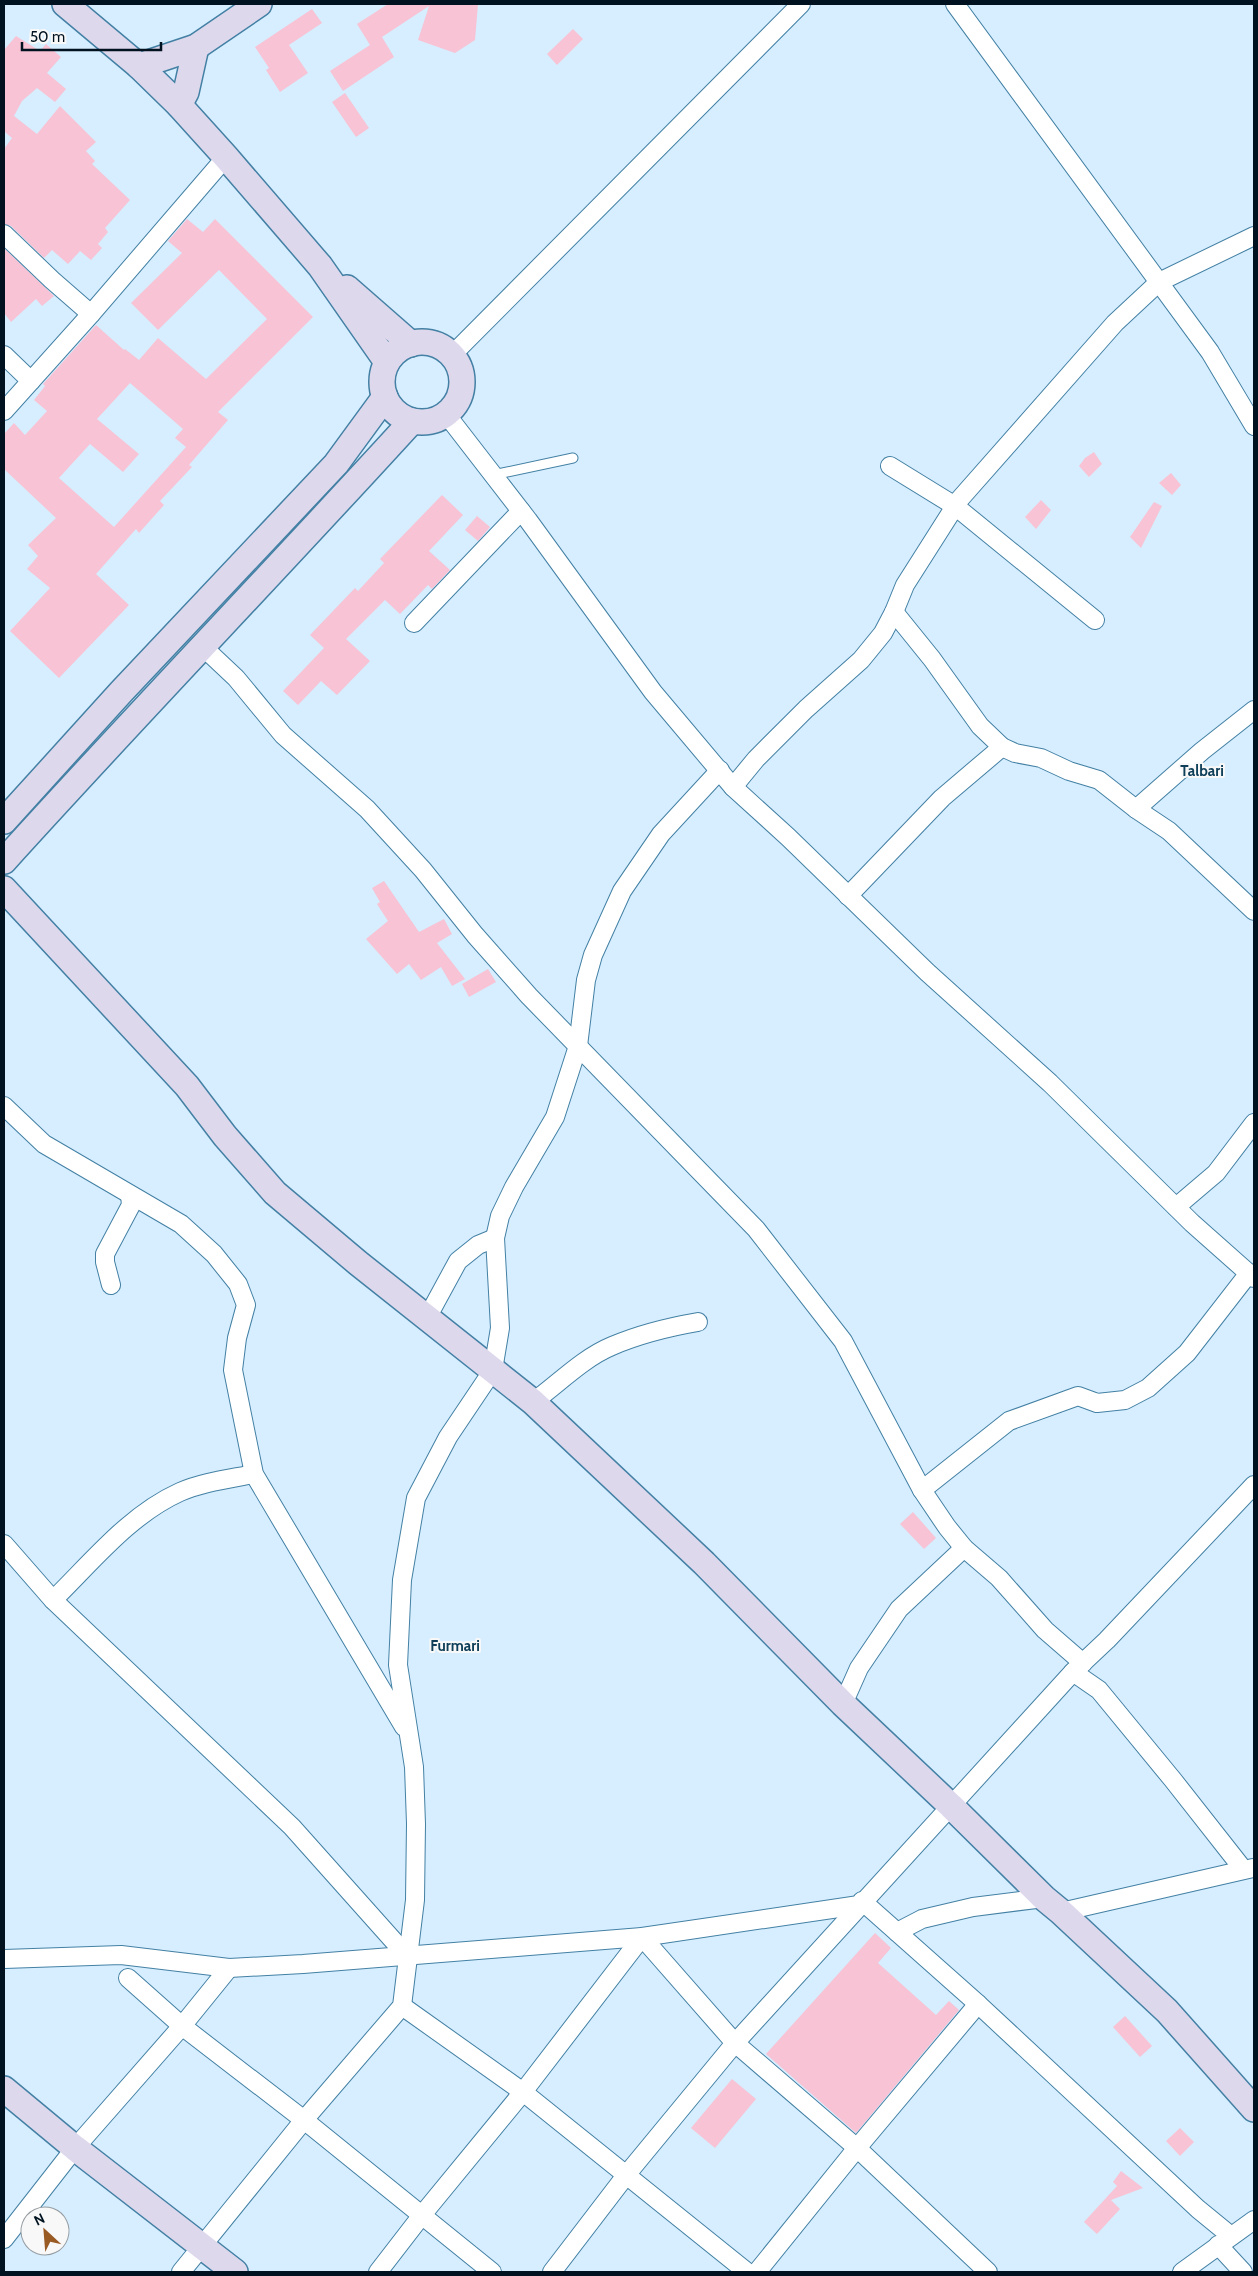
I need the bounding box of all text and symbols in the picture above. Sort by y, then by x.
scale bar [22,20,161,52]
text: 50 m [30,28,65,46]
district label: Talbari [1180,762,1224,780]
district label: Furmari [430,1637,480,1655]
north arrow [20,2206,70,2256]
text: N [31,2209,48,2230]

